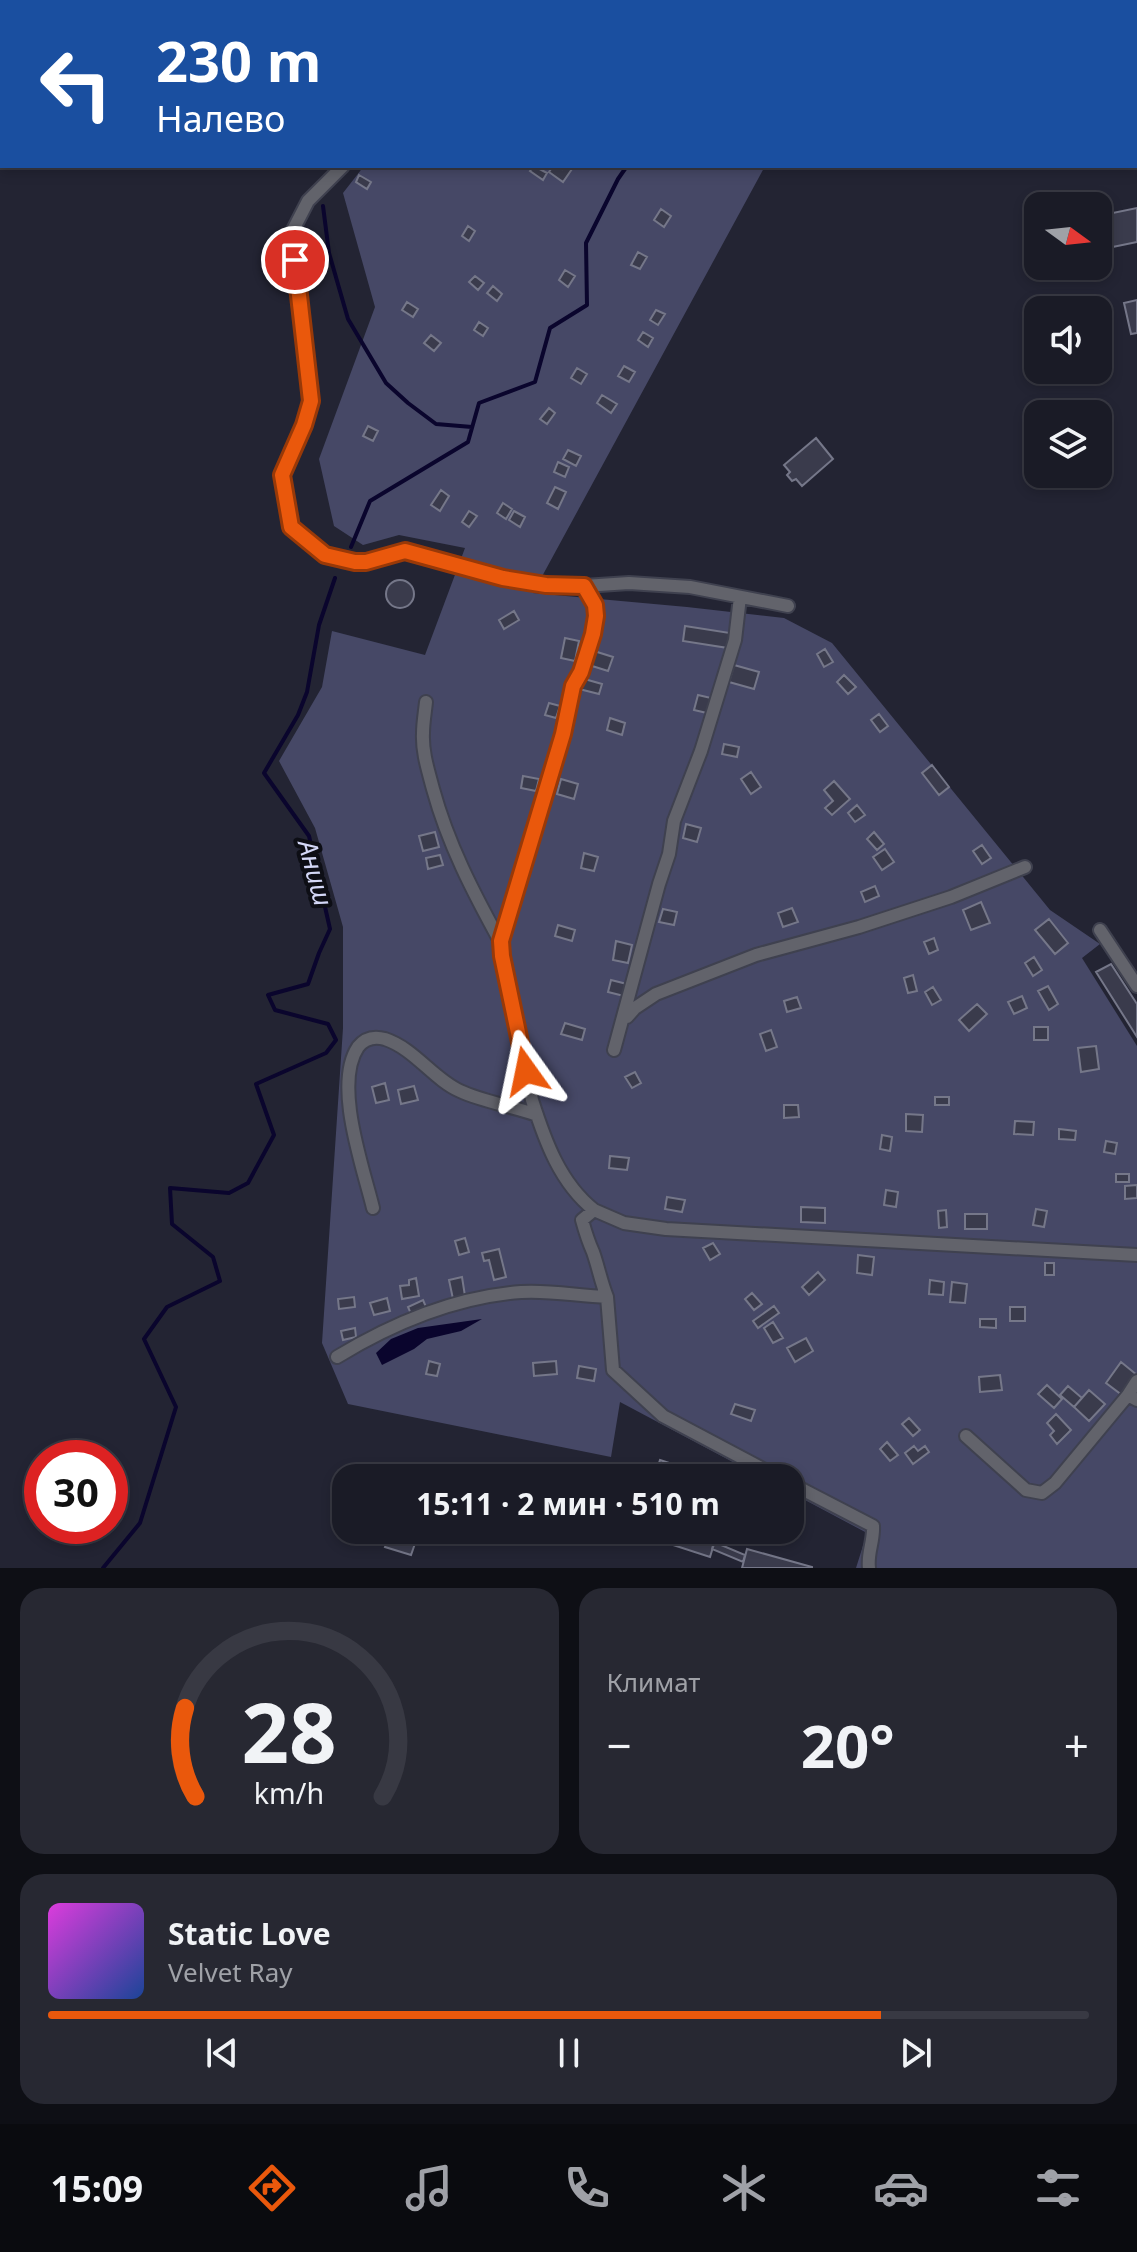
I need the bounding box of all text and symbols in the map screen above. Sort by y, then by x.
text: 230 m [156,22,321,98]
icon: left [24,32,128,136]
text: Налево [156,94,285,143]
north arrow [1024,192,1112,280]
map controls [1024,192,1112,488]
pin [261,226,329,294]
icon: arrive [273,238,317,282]
button: sound [1024,296,1112,384]
button: layers [1024,400,1112,488]
water label: Аниш [289,834,342,910]
position arrow [484,1029,568,1113]
speed limit sign: 30 [24,1440,128,1544]
text: 15:11 · 2 мин · 510 m [416,1483,720,1524]
text: Климат [607,1664,700,1700]
text: 28 [242,1674,337,1787]
text: 20° [801,1704,895,1786]
text: − [607,1715,632,1775]
text: + [1064,1715,1089,1775]
text: km/h [254,1773,324,1812]
text: Static Love [168,1913,331,1954]
text: Velvet Ray [168,1954,293,1990]
icon: previous [200,2031,244,2075]
icon: pause [547,2031,591,2075]
icon: next [894,2031,938,2075]
icon: directions [244,2160,300,2216]
icon: music [401,2160,457,2216]
icon: phone [559,2160,615,2216]
icon: climate [716,2160,772,2216]
icon: car [873,2160,929,2216]
icon: filters [1030,2160,1086,2216]
text: 15:09 [51,2164,143,2213]

